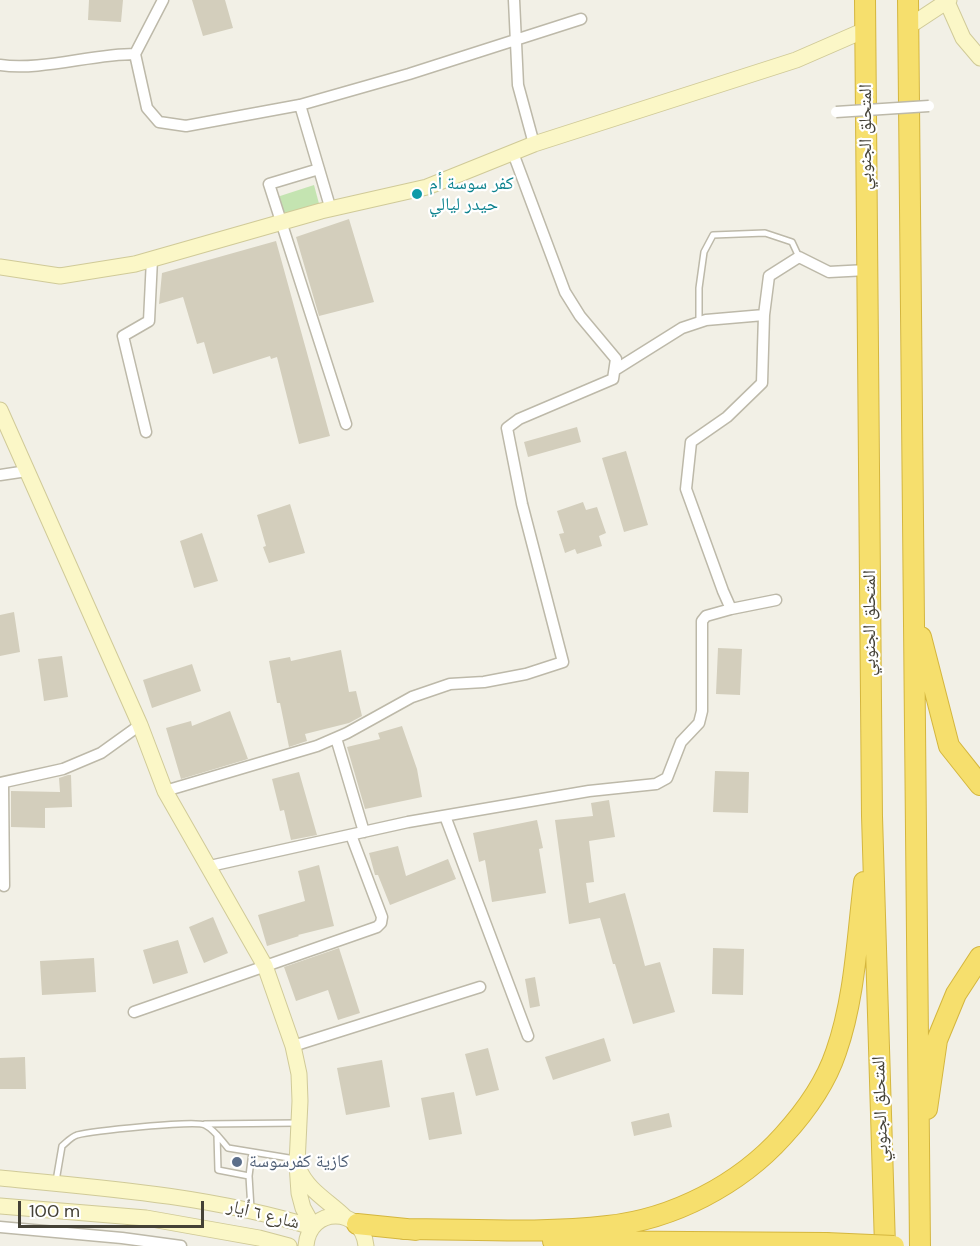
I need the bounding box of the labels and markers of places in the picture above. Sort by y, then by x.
place label: كفر سوسة أم حيدر ليالي [429,173,514,216]
marker: كفر سوسة أم حيدر ليالي [410,187,424,201]
place label: كازية كفرسوسة [249,1151,349,1173]
marker: كازية كفرسوسة [230,1155,244,1169]

